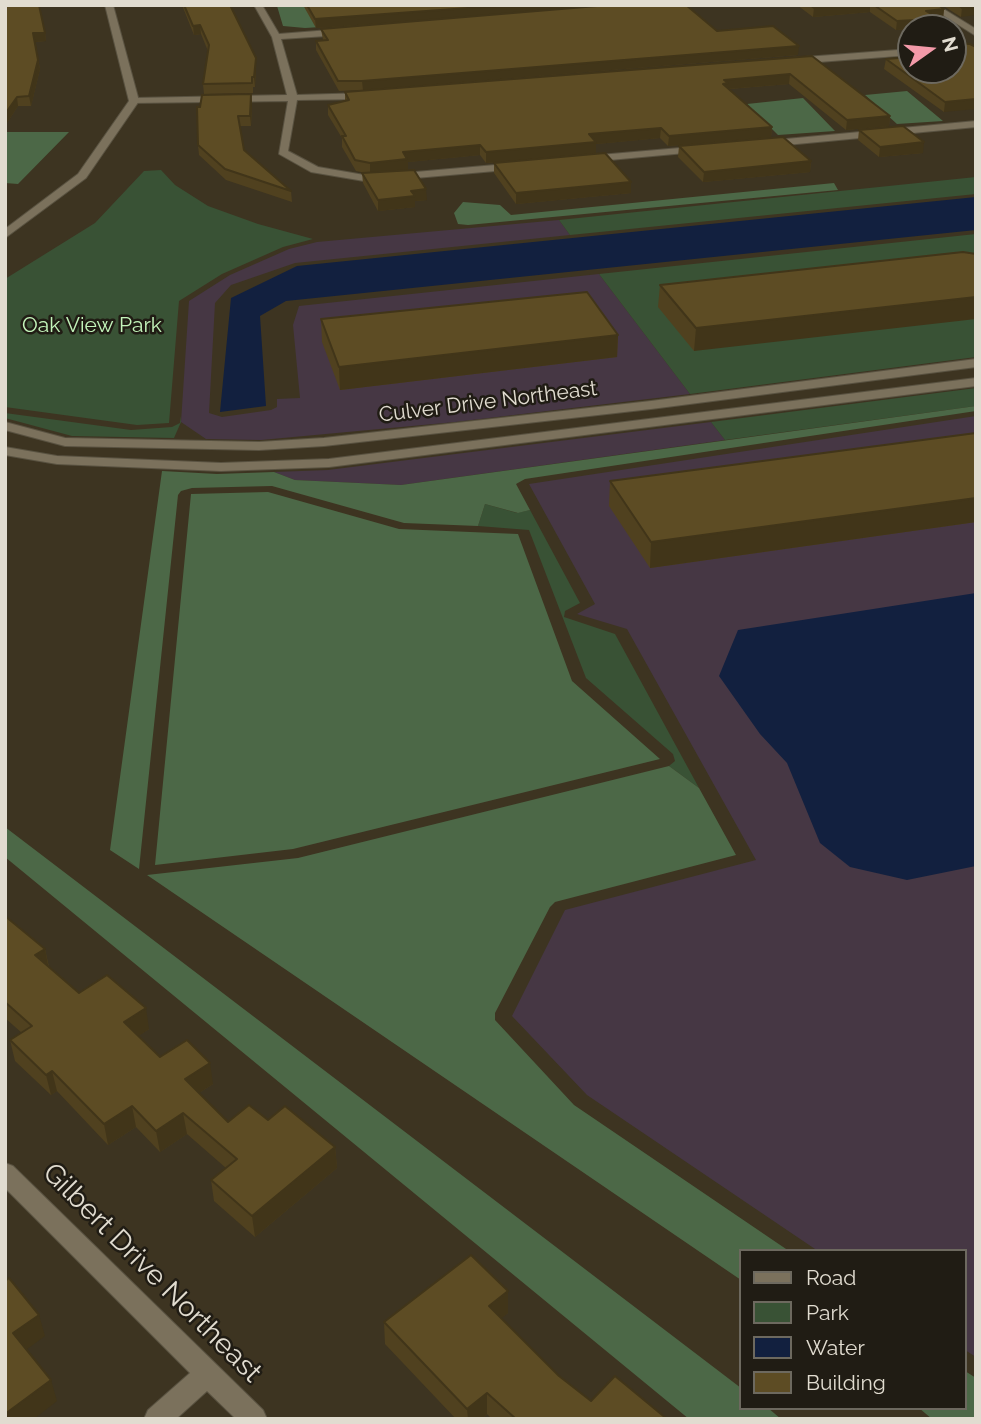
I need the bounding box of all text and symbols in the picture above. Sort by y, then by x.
north arrow [897,14,967,84]
text: N [938,34,963,54]
park label: Oak View Park [22,313,162,339]
street label: Culver Drive Northeast [377,376,599,428]
street label: Gilbert Drive Northeast [35,1156,269,1390]
legend [740,1249,967,1410]
text: Road [806,1265,856,1290]
text: Park [806,1300,849,1325]
text: Water [806,1335,865,1360]
text: Building [806,1370,886,1395]

